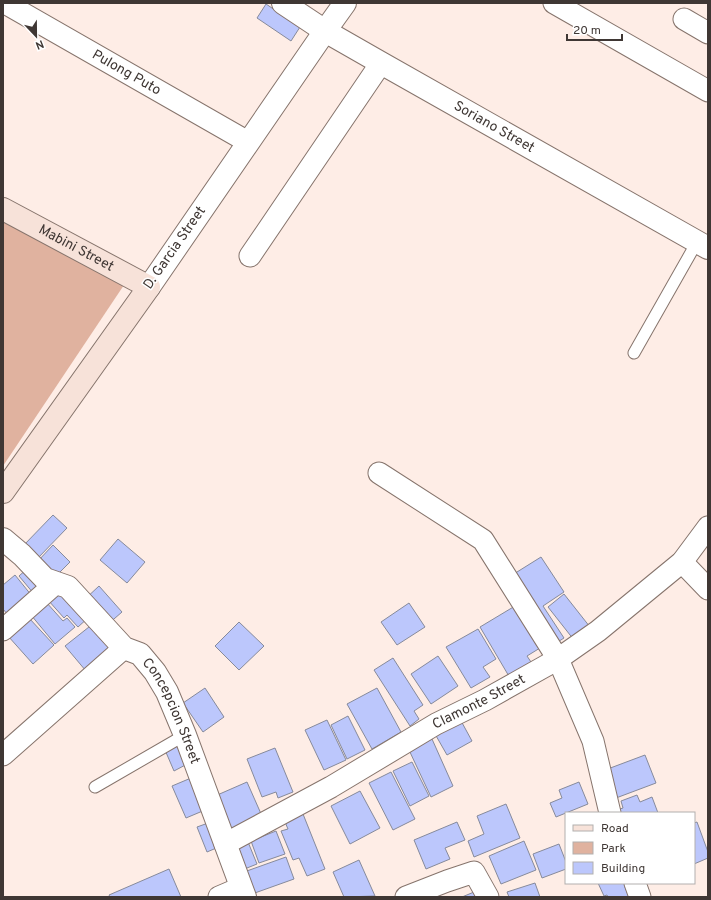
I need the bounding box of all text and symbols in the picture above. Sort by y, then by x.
north arrow [16,16,56,56]
scale bar [567,16,622,42]
text: 20 m [573,23,601,39]
text: N [33,36,46,52]
street label: Pulong Puto [89,46,164,99]
street label: Soriano Street [451,97,538,157]
street label: D. Garcia Street [140,203,210,293]
street label: Mabini Street [36,221,117,275]
street label: Concepcion Street [138,654,204,766]
street label: Clamonte Street [430,671,528,733]
legend [565,812,695,884]
text: Road [601,821,629,837]
text: Park [601,841,626,857]
text: Building [601,861,645,877]

